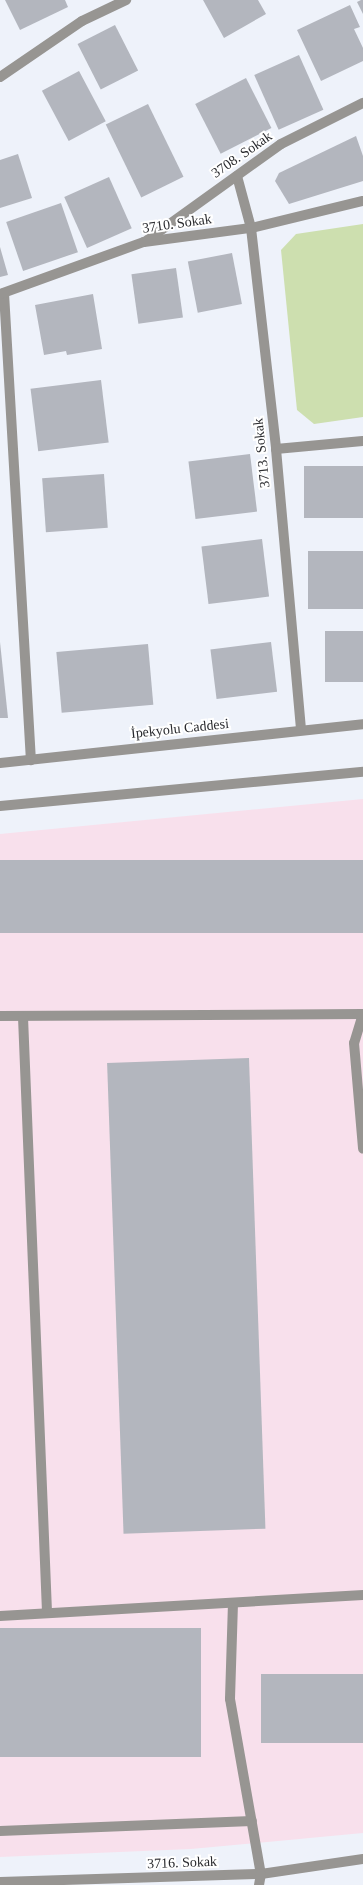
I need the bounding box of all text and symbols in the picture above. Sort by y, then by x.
street label: 3708. Sokak [209,128,275,182]
street label: 3710. Sokak [141,211,213,237]
street label: 3713. Sokak [250,417,274,489]
street label: İpekyolu Caddesi [130,716,230,742]
street label: 3716. Sokak [147,1853,217,1873]

